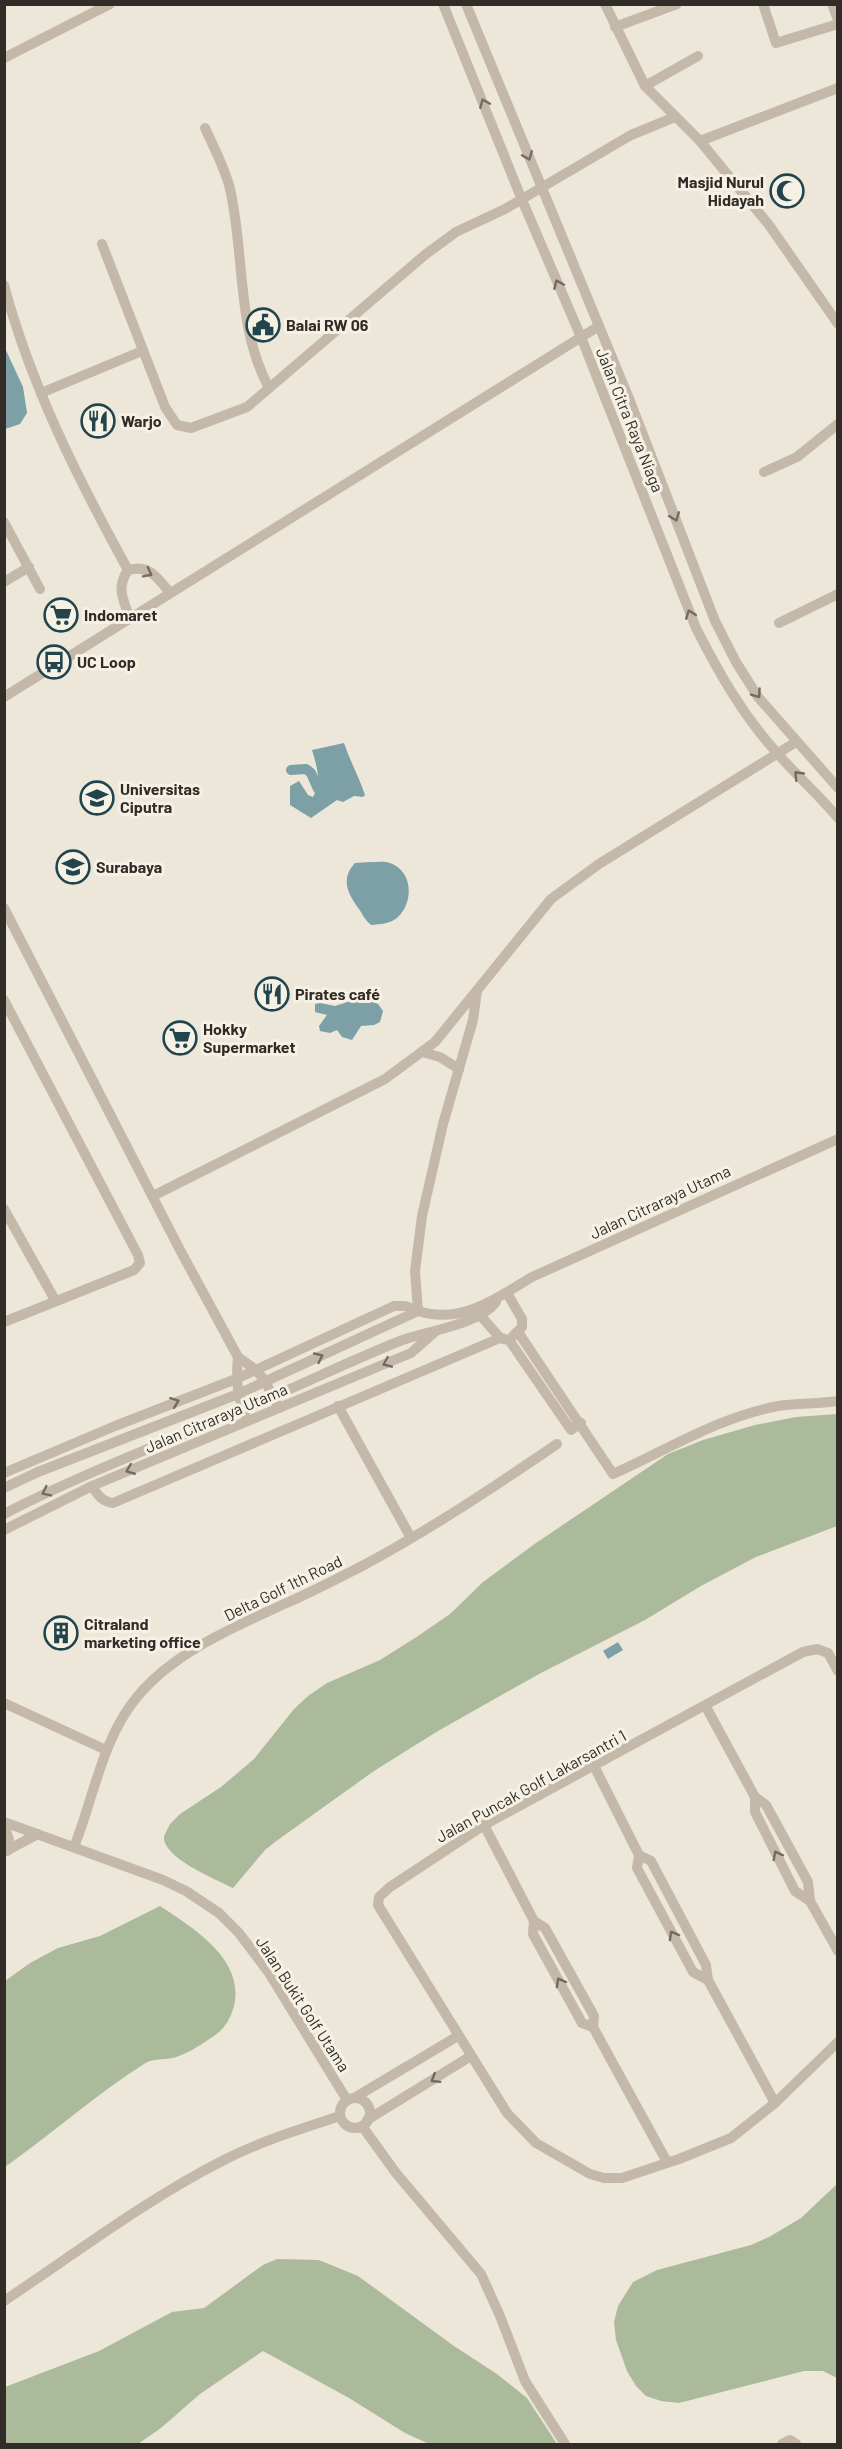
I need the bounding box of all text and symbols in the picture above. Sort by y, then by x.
one-way arrow [479,99,491,110]
one-way arrow [521,150,533,161]
place label: Masjid Nurul Hidayah [678,172,764,209]
mosque icon: Masjid Nurul Hidayah [769,173,805,209]
one-way arrow [553,279,565,290]
public building icon: Balai RW 06 [245,307,281,343]
place label: Balai RW 06 [286,315,369,334]
street label: Jalan Citra Raya Niaga [593,345,668,495]
restaurant icon: Warjo [80,403,116,439]
place label: Warjo [121,411,162,430]
one-way arrow [668,511,680,522]
one-way arrow [142,565,153,577]
supermarket icon: Indomaret [43,597,79,633]
place label: Indomaret [84,605,157,624]
one-way arrow [685,609,697,620]
bus stop icon: UC Loop [36,644,72,680]
place label: UC Loop [77,652,136,671]
one-way arrow [750,687,761,698]
one-way arrow [794,771,805,782]
place label: Universitas Ciputra [120,779,200,816]
school or university icon: Universitas Ciputra [79,780,115,816]
school or university icon: Surabaya [55,849,91,885]
place label: Surabaya [96,857,162,876]
restaurant icon: Pirates café [254,976,290,1012]
place label: Pirates café [295,984,380,1003]
place label: Hokky Supermarket [203,1019,296,1056]
supermarket icon: Hokky Supermarket [162,1020,198,1056]
street label: Jalan Citraraya Utama [586,1161,733,1242]
one-way arrow [312,1352,323,1364]
one-way arrow [383,1356,394,1368]
street label: Jalan Citraraya Utama [142,1379,290,1456]
one-way arrow [169,1397,179,1410]
one-way arrow [125,1463,136,1475]
one-way arrow [42,1485,53,1497]
street label: Delta Golf 1th Road [221,1551,345,1624]
place label: Citraland marketing office [84,1614,201,1651]
building icon: Citraland marketing office [43,1615,79,1651]
street label: Jalan Puncak Golf Lakarsantri 1 [432,1725,629,1846]
one-way arrow [773,1851,784,1862]
one-way arrow [669,1931,680,1941]
street label: Jalan Bukit Golf Utama [253,1933,354,2075]
one-way arrow [555,1978,567,1988]
one-way arrow [430,2071,441,2082]

